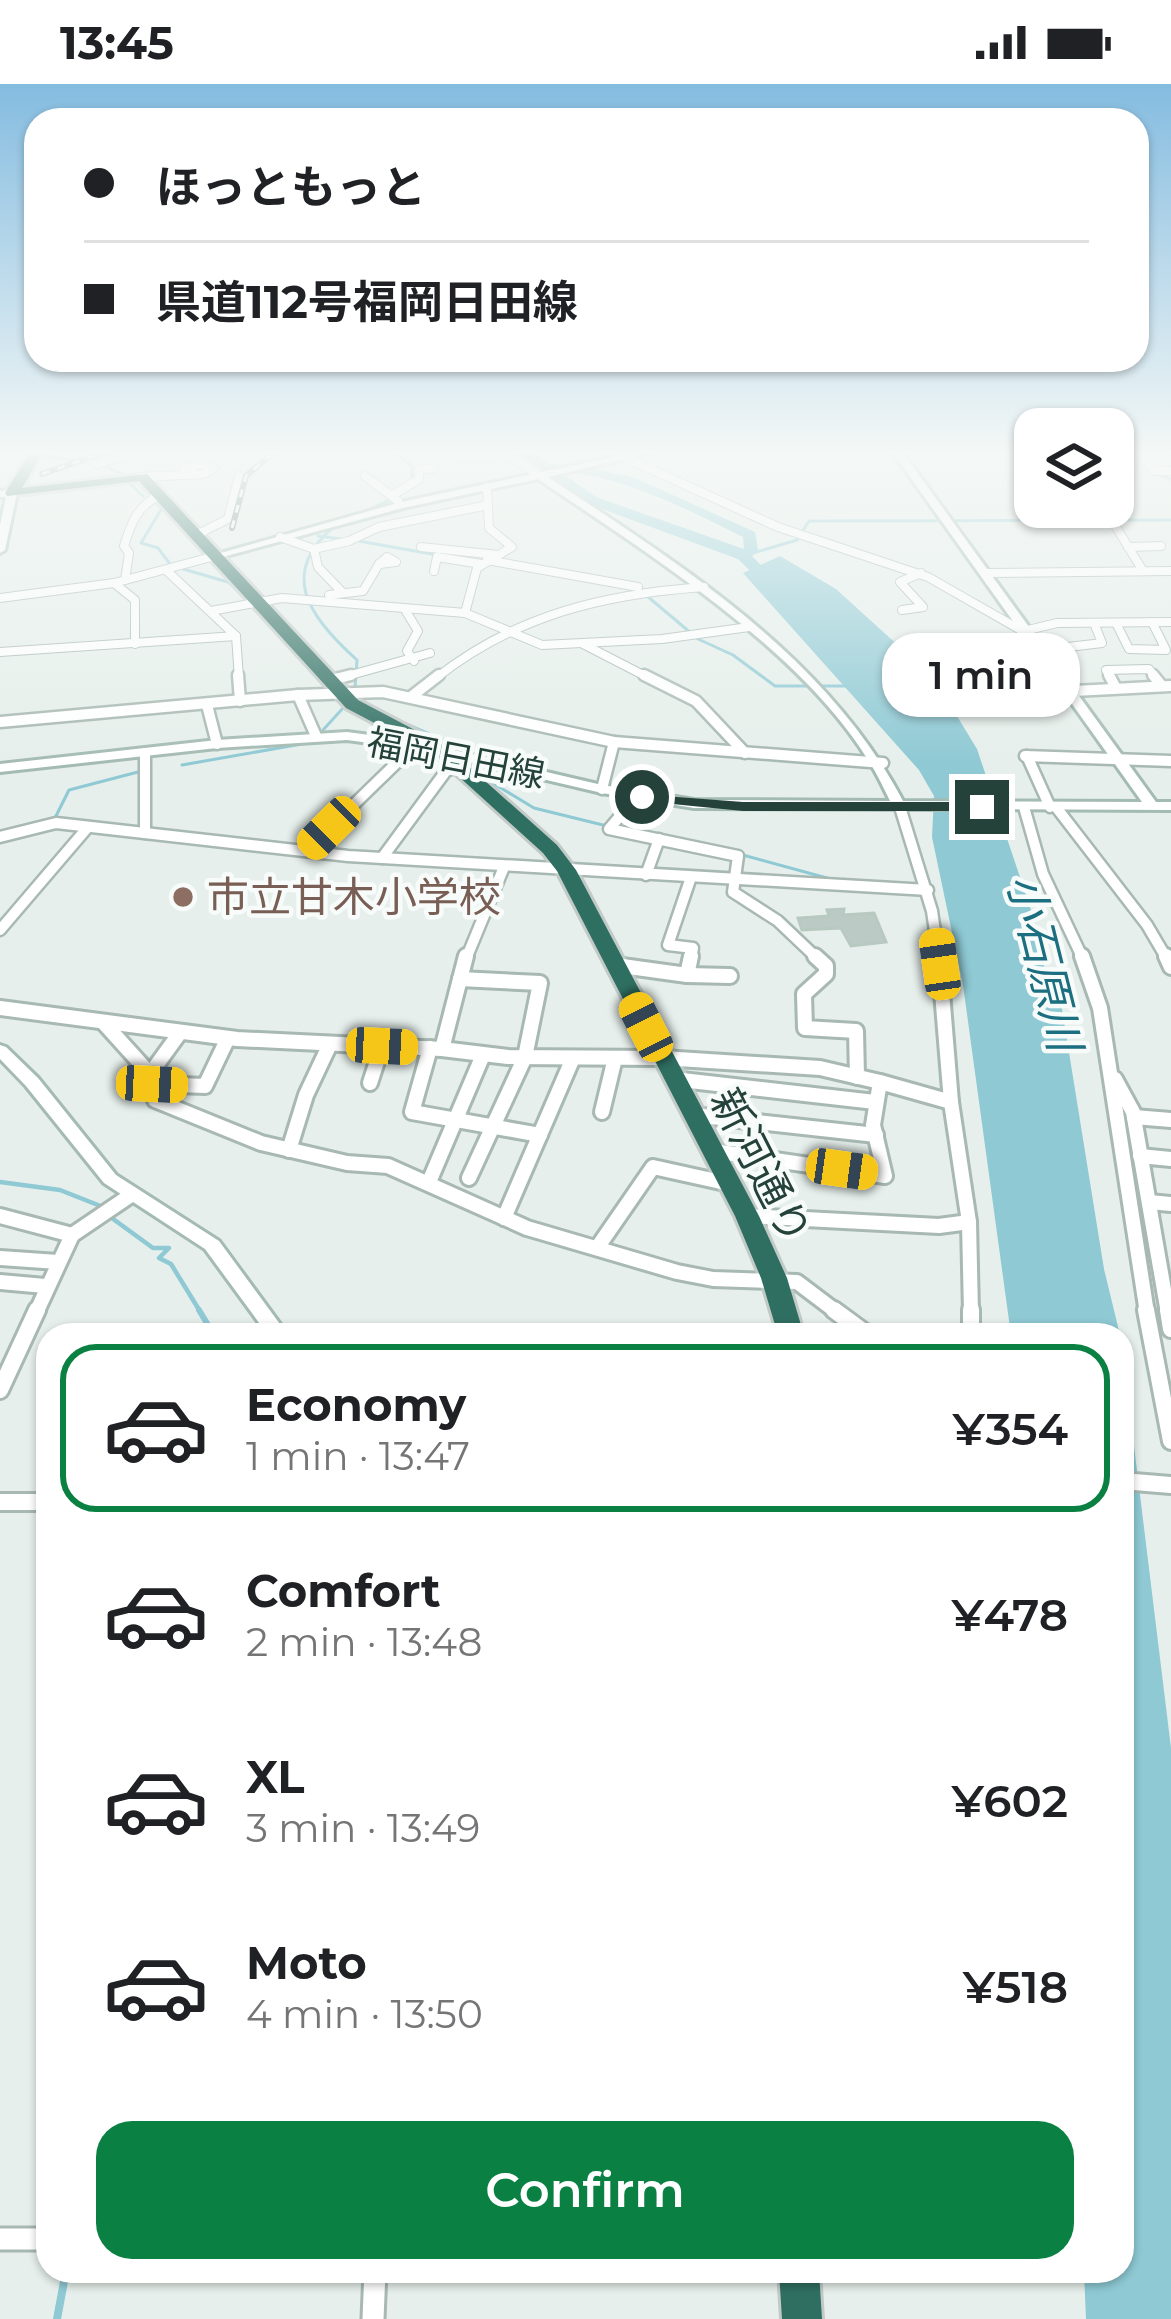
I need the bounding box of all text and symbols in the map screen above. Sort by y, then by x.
text: 13:45 [60,15,174,70]
text: ほっともっと [156,159,426,214]
text: 県道112号福岡日田線 [156,274,578,329]
map controls [1014,408,1134,528]
button: layers [1014,408,1134,528]
callout: 1 min [883,633,1081,717]
text: 1 min [929,651,1033,699]
street label: 福岡日田線 [363,719,549,797]
route start [615,770,669,824]
route end [955,780,1009,834]
car [291,790,367,866]
water label: 小石原川 [997,868,1094,1060]
place label: 市立甘木小学校 [207,871,501,923]
marker: 市立甘木小学校 [170,884,196,910]
car [917,926,963,1002]
car [614,987,678,1067]
car [345,1026,419,1066]
car [115,1064,189,1104]
street label: 新河通り [700,1079,822,1253]
car [804,1146,880,1192]
icon: car [102,1374,210,1482]
text: Economy [246,1377,466,1432]
text: ¥354 [953,1401,1068,1456]
text: 1 min · 13:47 [246,1432,470,1480]
icon: car [102,1560,210,1668]
text: Comfort [246,1563,441,1618]
text: ¥478 [952,1587,1068,1642]
text: 2 min · 13:48 [246,1618,482,1666]
icon: car [102,1746,210,1854]
text: XL [246,1749,304,1804]
text: ¥602 [951,1773,1068,1828]
text: 3 min · 13:49 [246,1804,480,1852]
icon: car [102,1932,210,2040]
text: Moto [246,1935,367,1990]
text: ¥518 [963,1959,1068,2014]
text: 4 min · 13:50 [246,1990,483,2038]
button: Confirm [96,2121,1074,2259]

